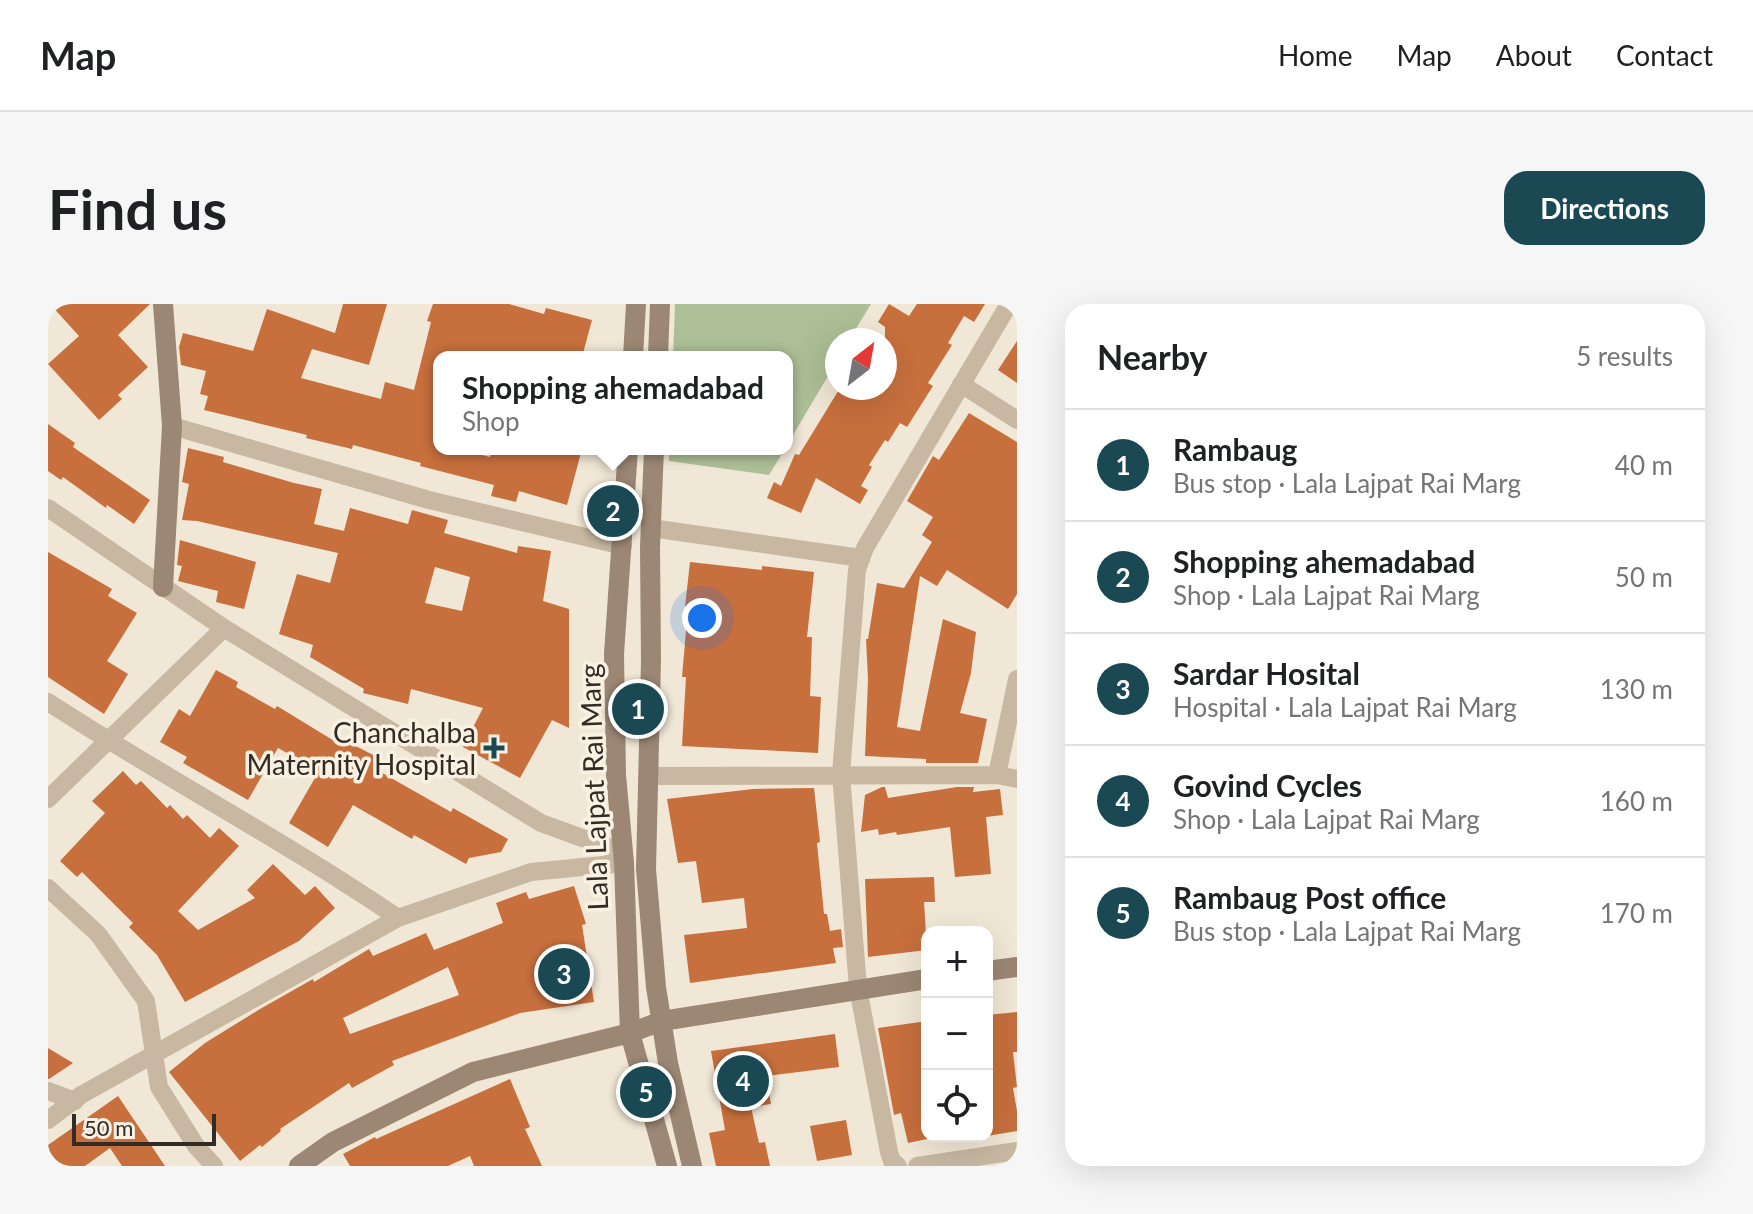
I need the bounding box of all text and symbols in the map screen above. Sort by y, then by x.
text: Map [40,32,116,78]
text: Home [1278,38,1353,72]
text: Map [1397,38,1452,72]
text: About [1496,38,1572,72]
text: Contact [1616,38,1713,72]
button: Directions [1504,171,1705,245]
text: Find us [48,175,227,242]
north arrow [825,328,897,400]
text: Nearby [1097,336,1208,377]
text: 5 results [1576,340,1673,372]
popup [433,351,793,455]
text: Shopping ahemadabad [462,369,764,405]
text: Shop [462,405,520,437]
text: Rambaug [1173,431,1297,467]
text: 1 [1115,449,1131,481]
text: 40 m [1615,449,1673,481]
text: Bus stop · Lala Lajpat Rai Marg [1173,467,1521,499]
pin: 2 [587,481,639,541]
text: Shopping ahemadabad [1173,543,1475,579]
text: 2 [1115,561,1131,593]
text: 50 m [1615,561,1673,593]
text: Shop · Lala Lajpat Rai Marg [1173,579,1480,611]
your location [682,598,722,638]
text: Sardar Hosital [1173,655,1360,691]
street label: Lala Lajpat Rai Marg [572,663,614,911]
text: 3 [1115,673,1131,705]
text: 130 m [1600,673,1673,705]
pin: 1 [612,679,664,739]
text: Hospital · Lala Lajpat Rai Marg [1173,691,1517,723]
place label: Chanchalba Maternity Hospital [247,715,476,781]
marker: Chanchalba Maternity Hospital [483,737,505,759]
text: Govind Cycles [1173,767,1362,803]
text: 4 [1115,785,1131,817]
text: 160 m [1600,785,1673,817]
text: Shop · Lala Lajpat Rai Marg [1173,803,1480,835]
text: Rambaug Post office [1173,879,1446,915]
text: 5 [1115,897,1131,929]
text: 170 m [1600,897,1673,929]
text: Bus stop · Lala Lajpat Rai Marg [1173,915,1521,947]
map controls [921,926,993,1142]
button: + [921,926,993,998]
pin: 3 [538,944,590,1004]
button: − [921,998,993,1070]
pin: 4 [717,1051,769,1111]
pin: 5 [620,1062,672,1122]
button: locate [921,1070,993,1142]
scale bar [72,1110,216,1146]
text: 50 m [84,1114,133,1141]

